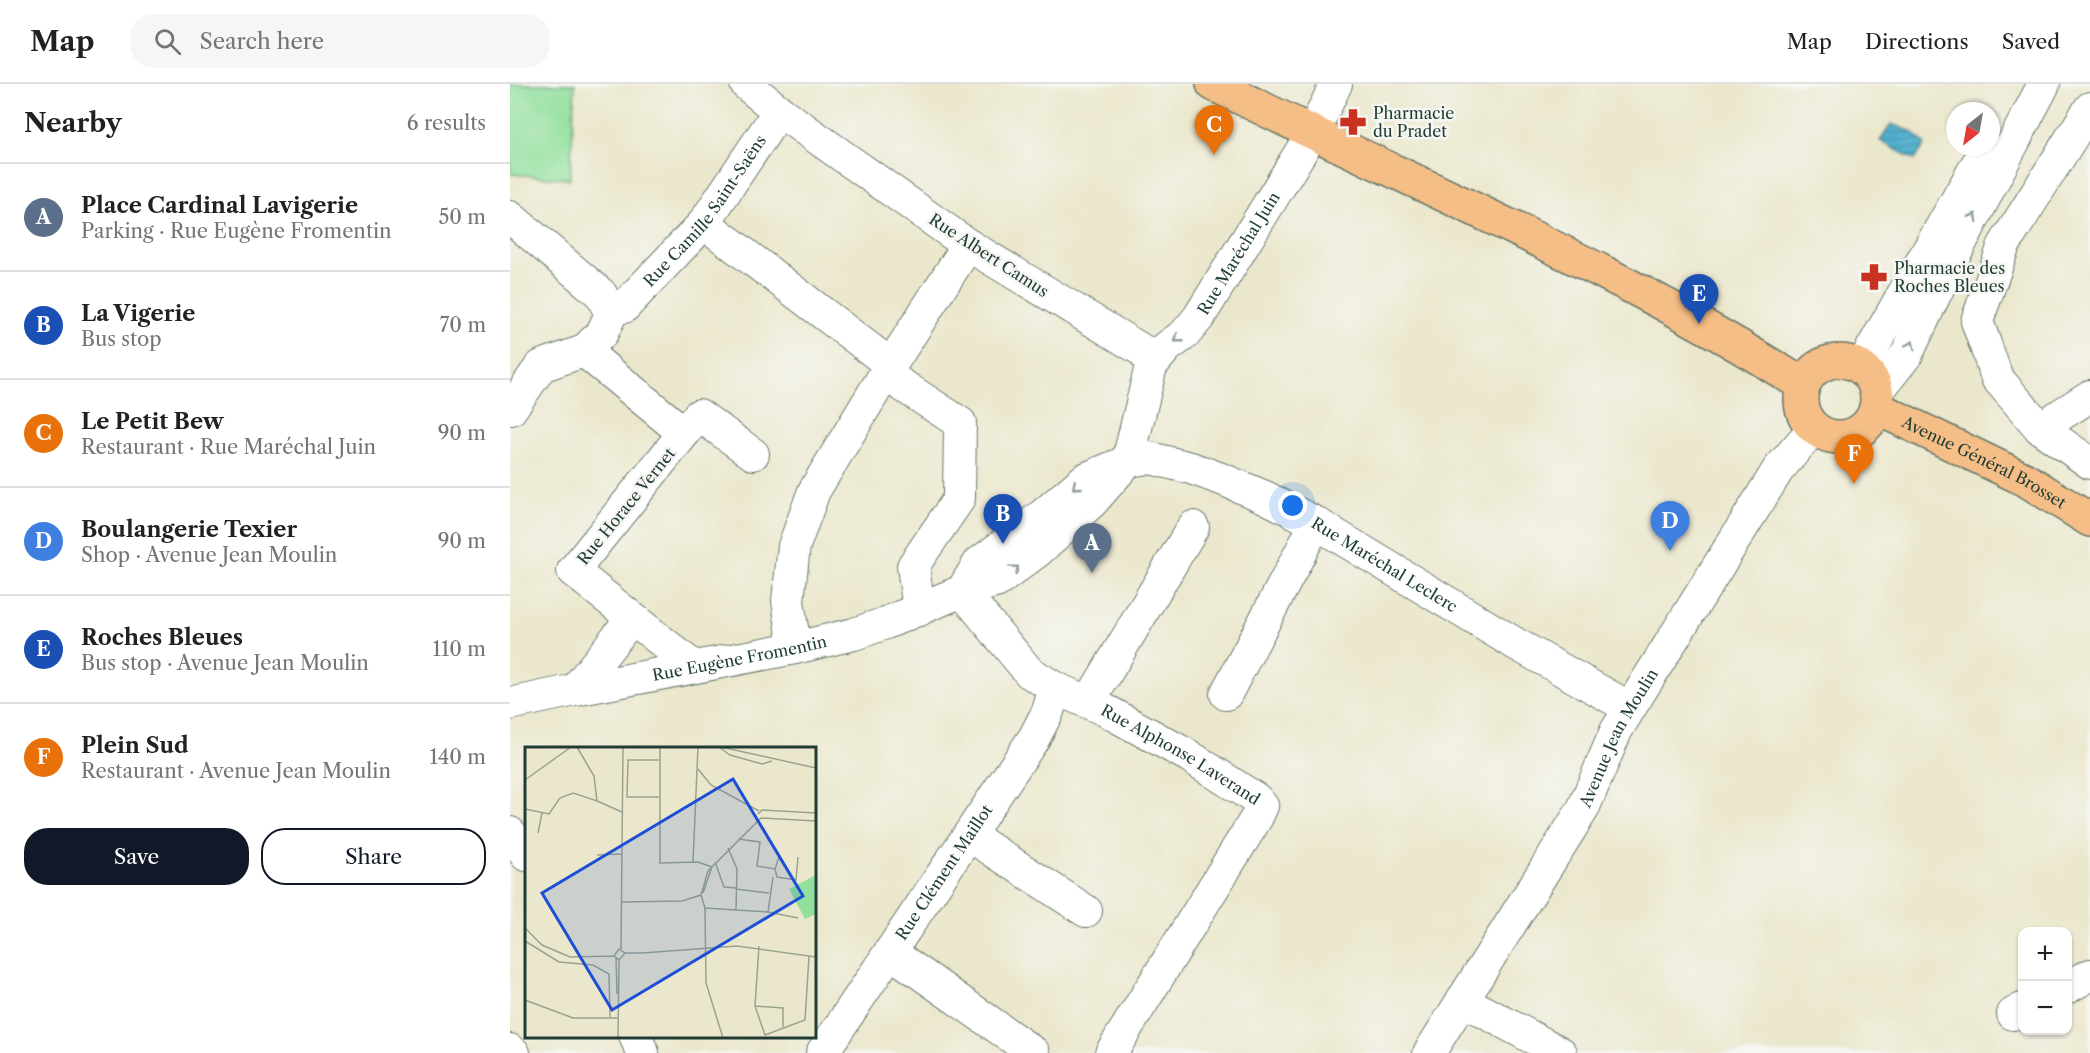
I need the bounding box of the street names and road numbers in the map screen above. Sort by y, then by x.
street label: Rue Camille Saint-Saëns [639,131,770,291]
street label: Rue Maréchal Juin [1193,188,1284,318]
street label: Rue Albert Camus [925,209,1053,301]
street label: Avenue Général Brosset [1898,411,2070,513]
street label: Rue Horace Vernet [573,443,679,568]
street label: Rue Maréchal Leclerc [1308,513,1461,616]
street label: Rue Eugène Fromentin [650,631,829,685]
street label: Avenue Jean Moulin [1574,665,1662,811]
street label: Rue Alphonse Laverand [1098,700,1264,809]
street label: Rue Clément Maillot [891,800,997,944]

